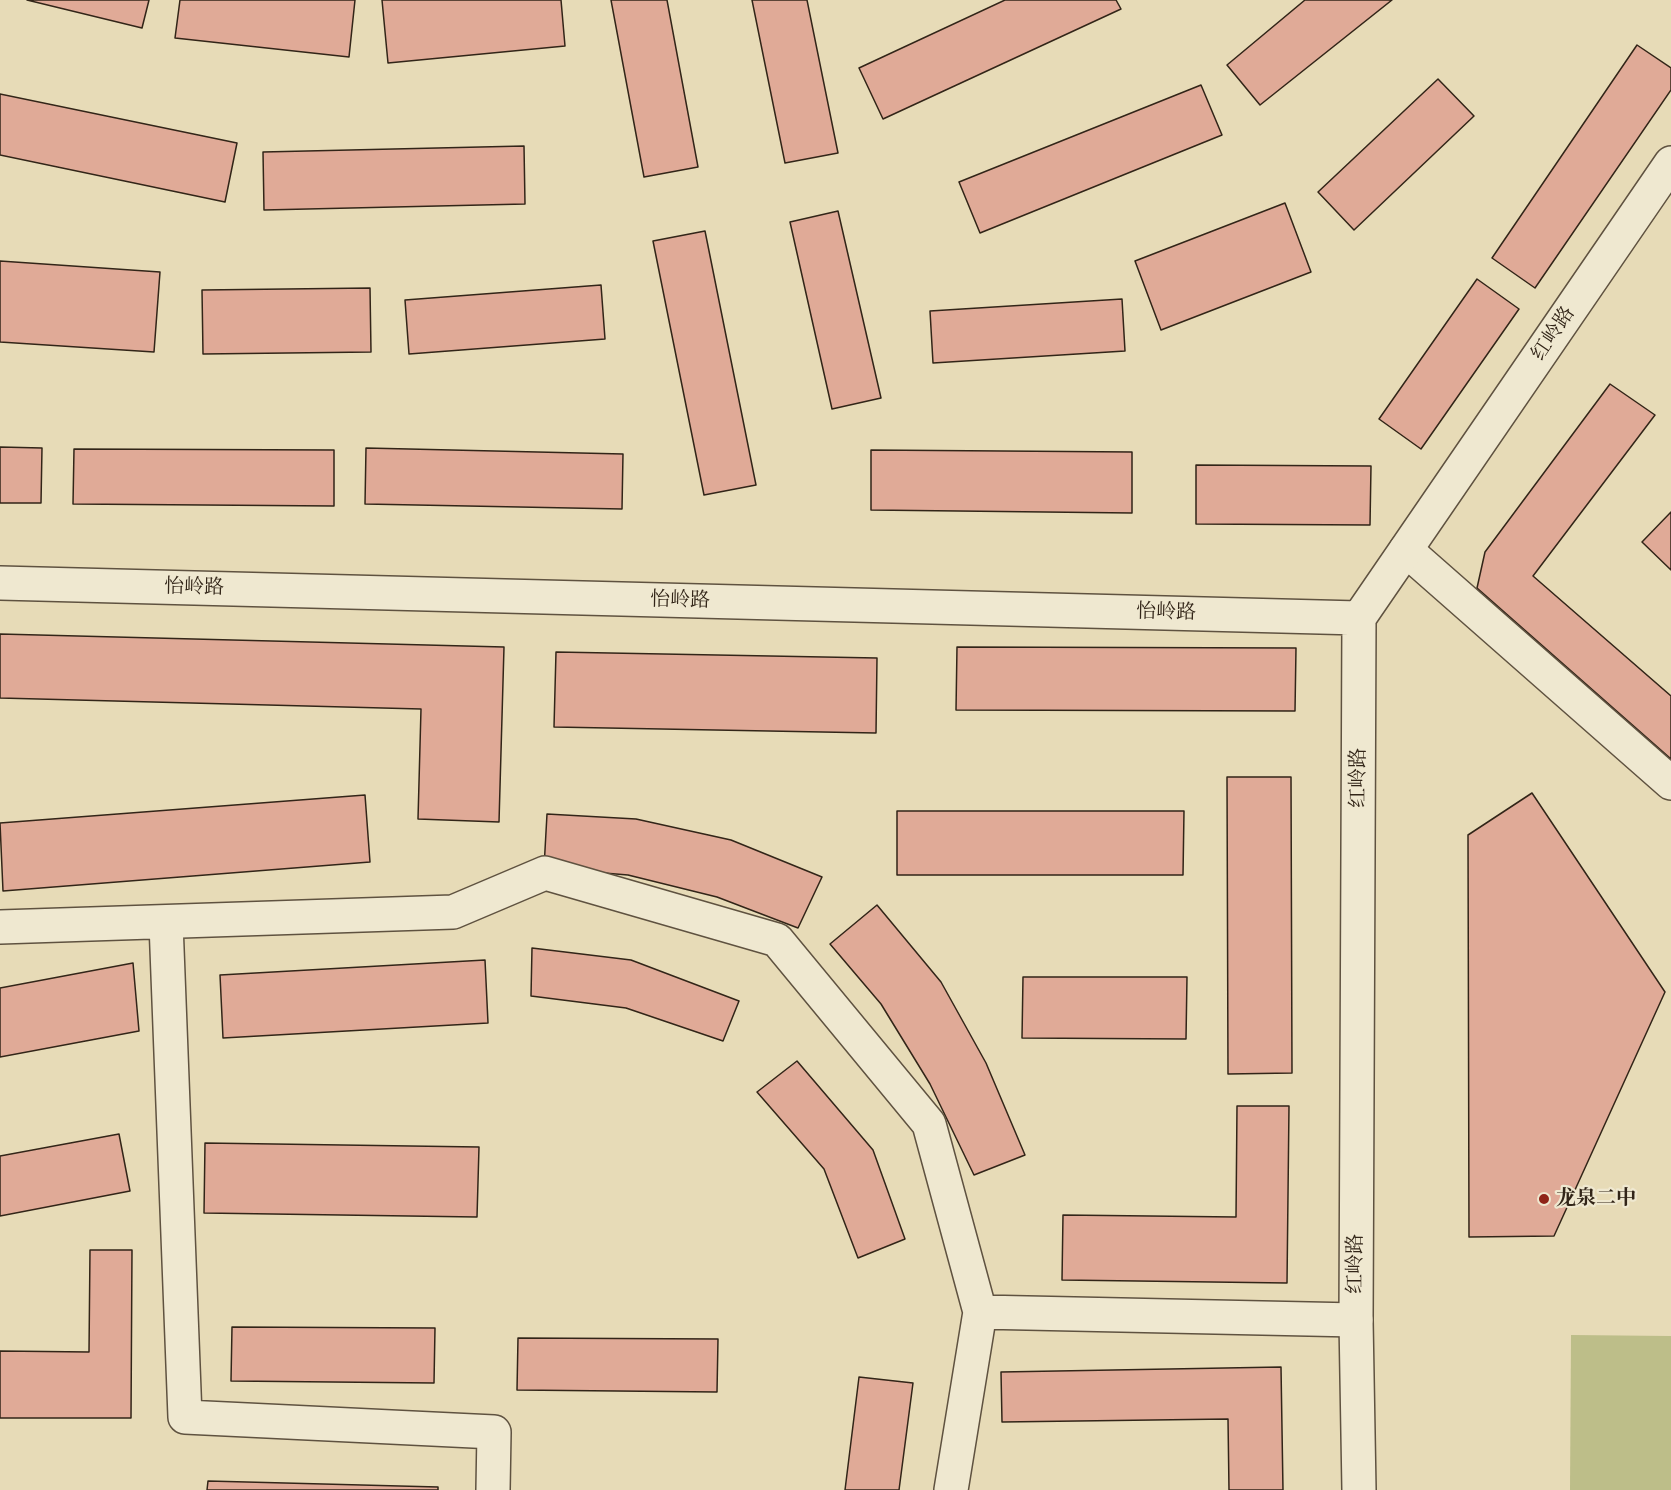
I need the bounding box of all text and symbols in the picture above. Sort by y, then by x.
street label: 红岭路 [1527,302,1581,366]
street label: 怡岭路 [164,575,224,601]
street label: 怡岭路 [650,588,710,614]
street label: 怡岭路 [1136,600,1196,626]
street label: 红岭路 [1347,748,1371,808]
place label: 龙泉二中 [1556,1187,1636,1211]
marker: 龙泉二中 [1537,1192,1551,1206]
street label: 红岭路 [1344,1234,1368,1294]

